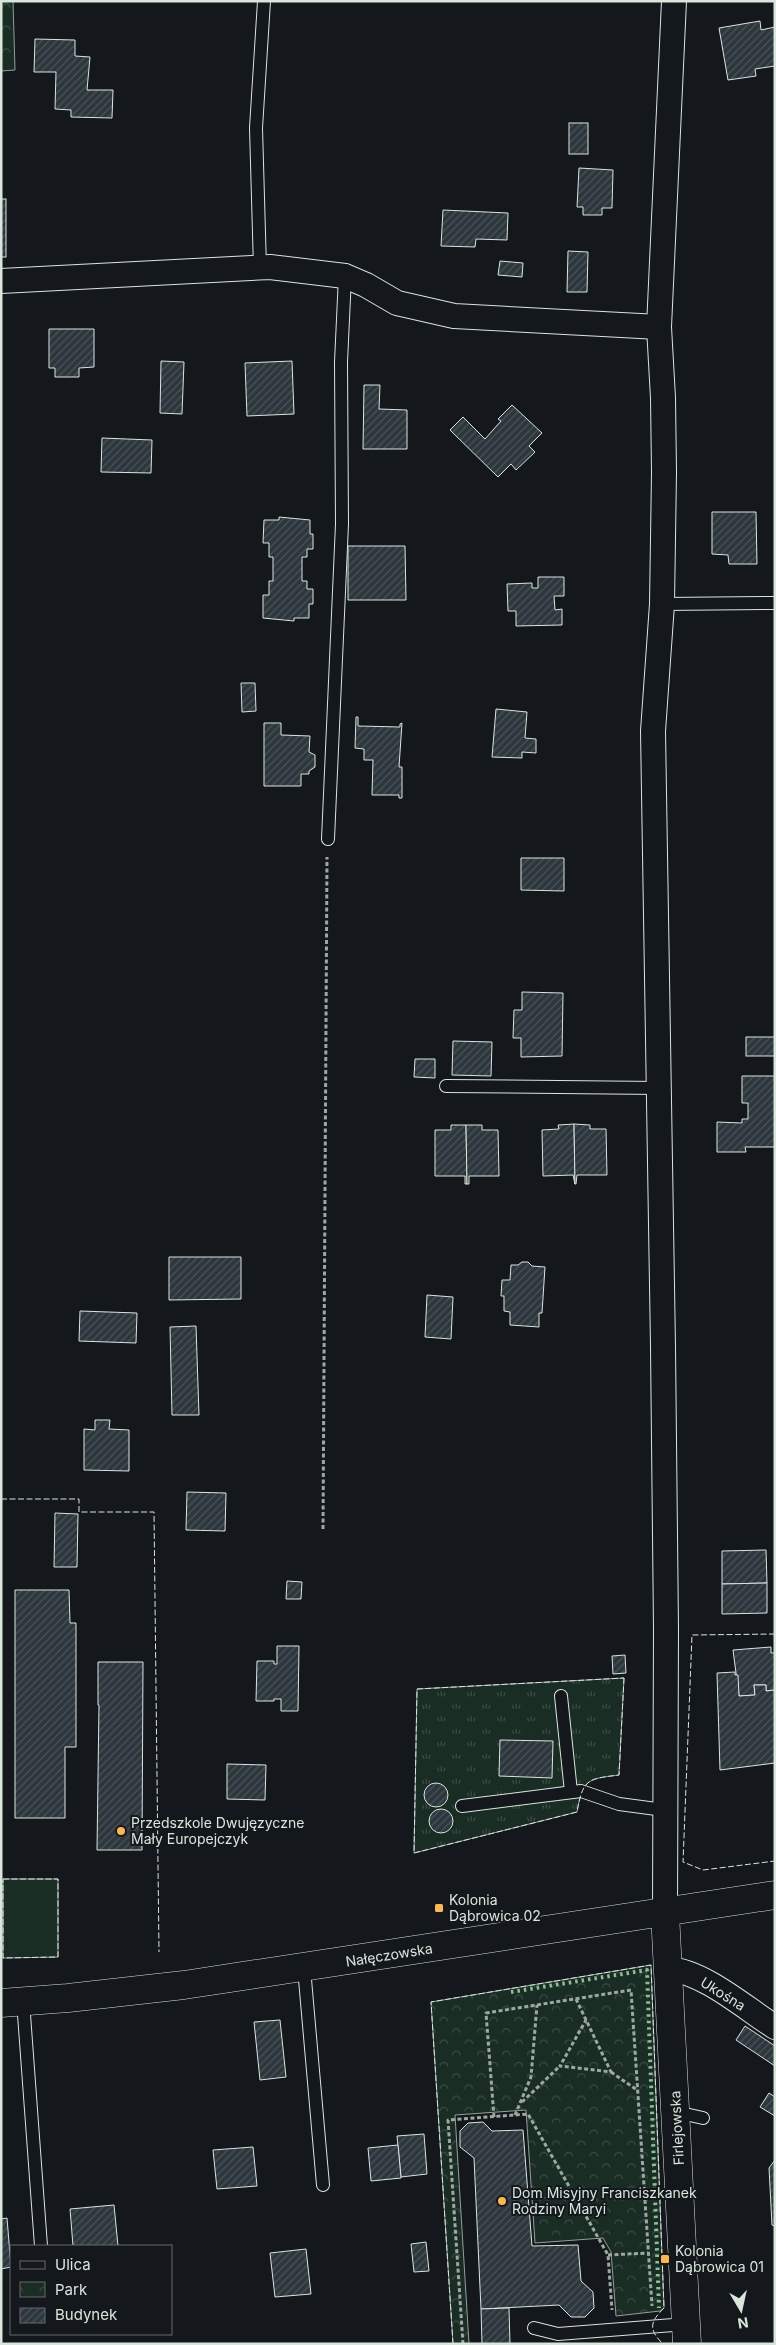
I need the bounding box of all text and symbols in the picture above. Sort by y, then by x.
place label: Przedszkole Dwujęzyczne Mały Europejczyk [131,1814,304,1847]
marker: Przedszkole Dwujęzyczne Mały Europejczyk [115,1825,127,1837]
place label: Kolonia Dąbrowica 02 [449,1891,541,1924]
marker: Kolonia Dąbrowica 02 [433,1902,445,1914]
street label: Nałęczowska [344,1939,434,1970]
street label: Ukośna [698,1973,749,2014]
street label: Firlejowska [666,2090,687,2166]
place label: Dom Misyjny Franciszkanek Rodziny Maryi [512,2184,697,2217]
marker: Dom Misyjny Franciszkanek Rodziny Maryi [496,2195,508,2207]
place label: Kolonia Dąbrowica 01 [675,2242,764,2275]
legend [10,2245,172,2335]
marker: Kolonia Dąbrowica 01 [659,2253,671,2265]
text: Ulica [55,2255,91,2274]
text: Park [55,2280,88,2299]
north arrow [716,2285,766,2335]
text: Budynek [55,2305,118,2324]
text: N [737,2314,750,2333]

